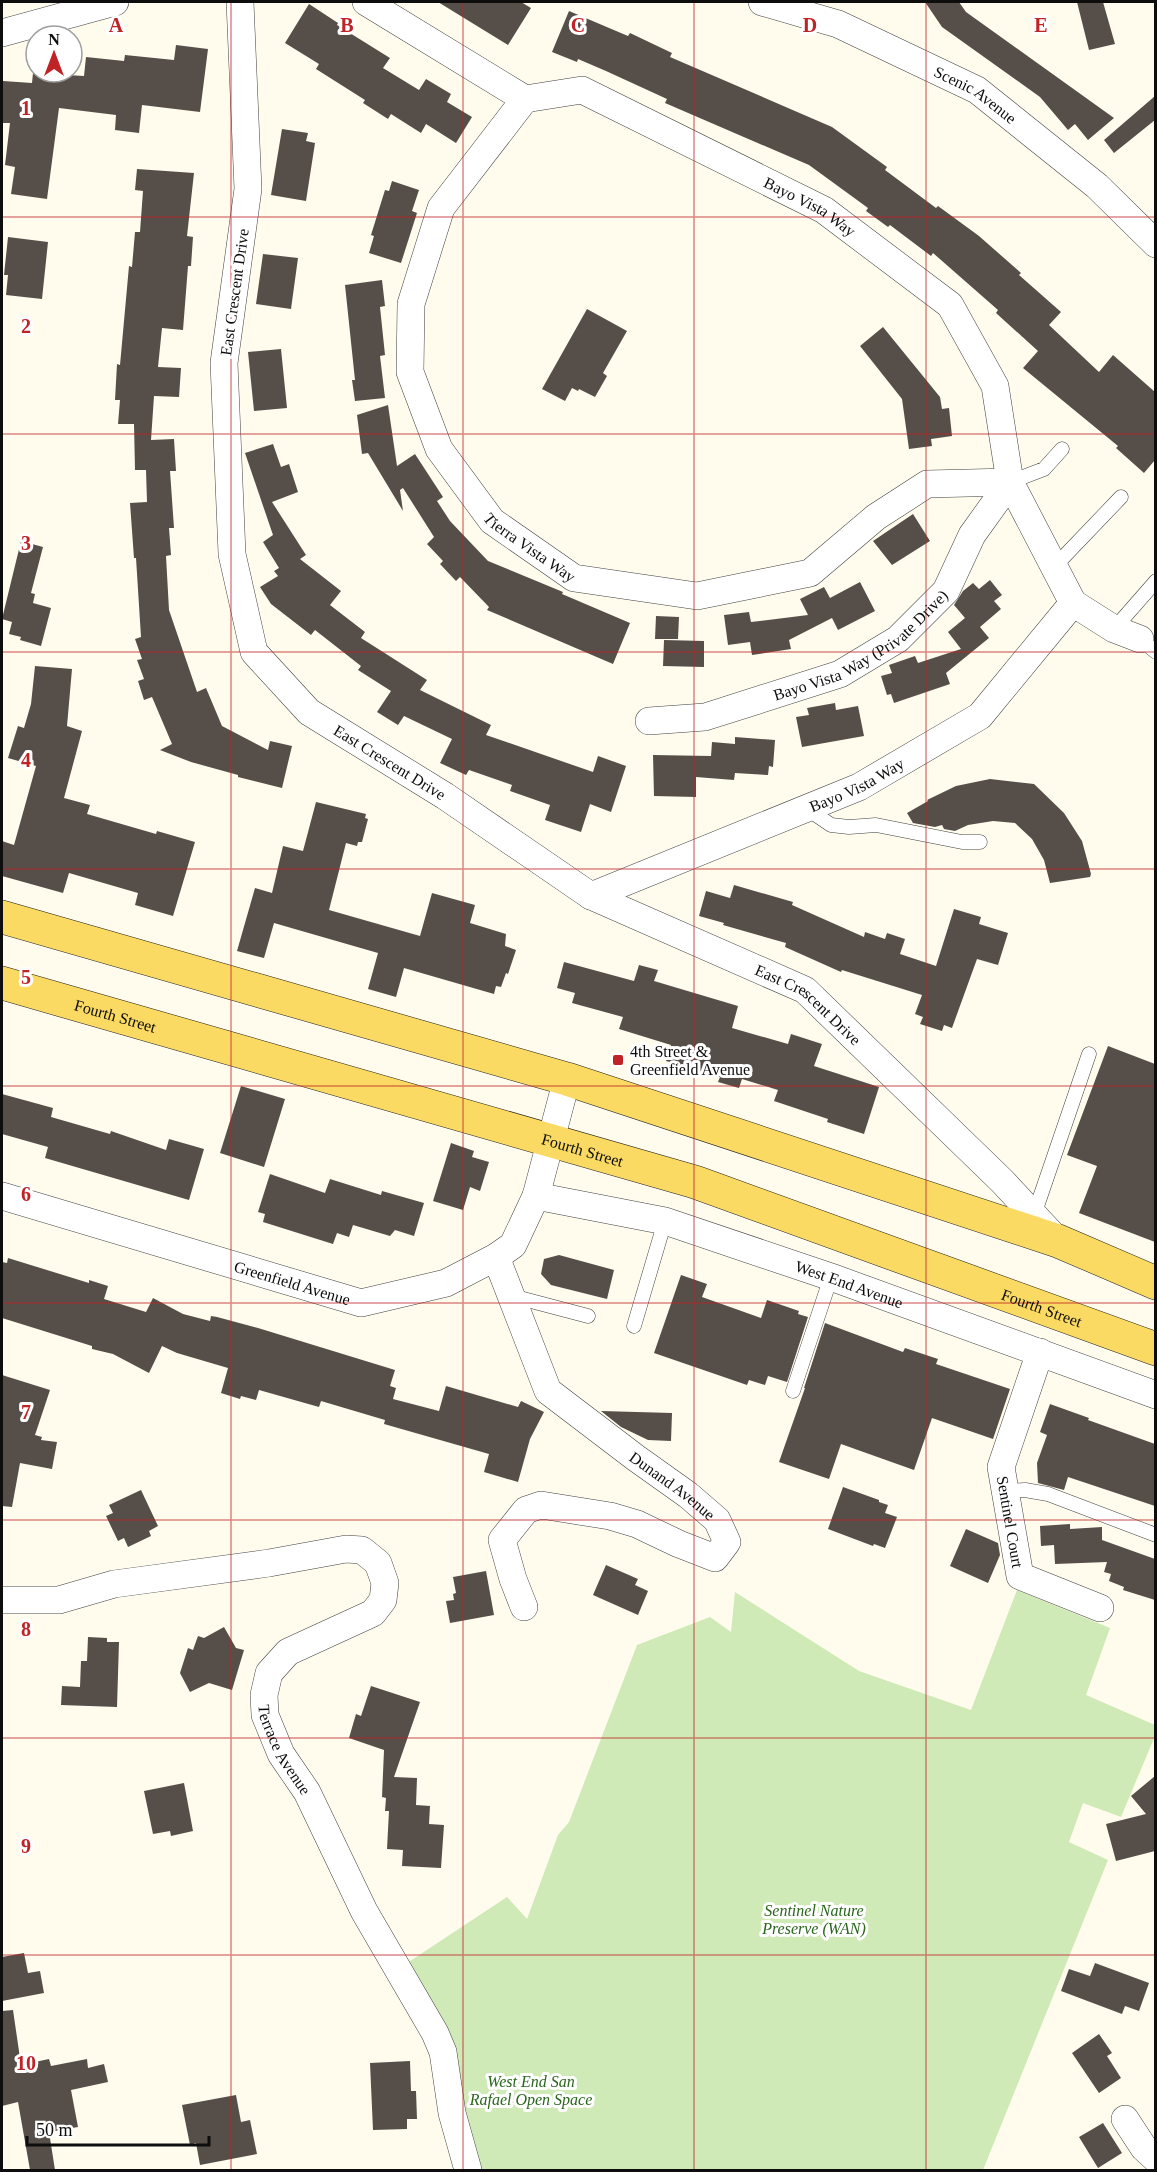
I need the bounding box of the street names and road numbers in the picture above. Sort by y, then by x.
street label: Scenic Avenue [931,63,1020,127]
street label: Bayo Vista Way [761,174,859,241]
street label: East Crescent Drive [217,228,252,357]
street label: Tierra Vista Way [480,510,579,586]
street label: Bayo Vista Way (Private Drive) [771,587,952,704]
street label: East Crescent Drive [331,722,449,803]
street label: Bayo Vista Way [807,755,907,815]
street label: East Crescent Drive [752,961,864,1048]
street label: Fourth Street [73,996,159,1036]
street label: Fourth Street [540,1130,626,1170]
street label: Greenfield Avenue [232,1258,352,1308]
street label: West End Avenue [793,1258,905,1311]
street label: Fourth Street [999,1286,1085,1331]
street label: Dunand Avenue [626,1448,718,1523]
street label: Sentinel Court [994,1475,1026,1570]
street label: Terrace Avenue [255,1704,314,1798]

